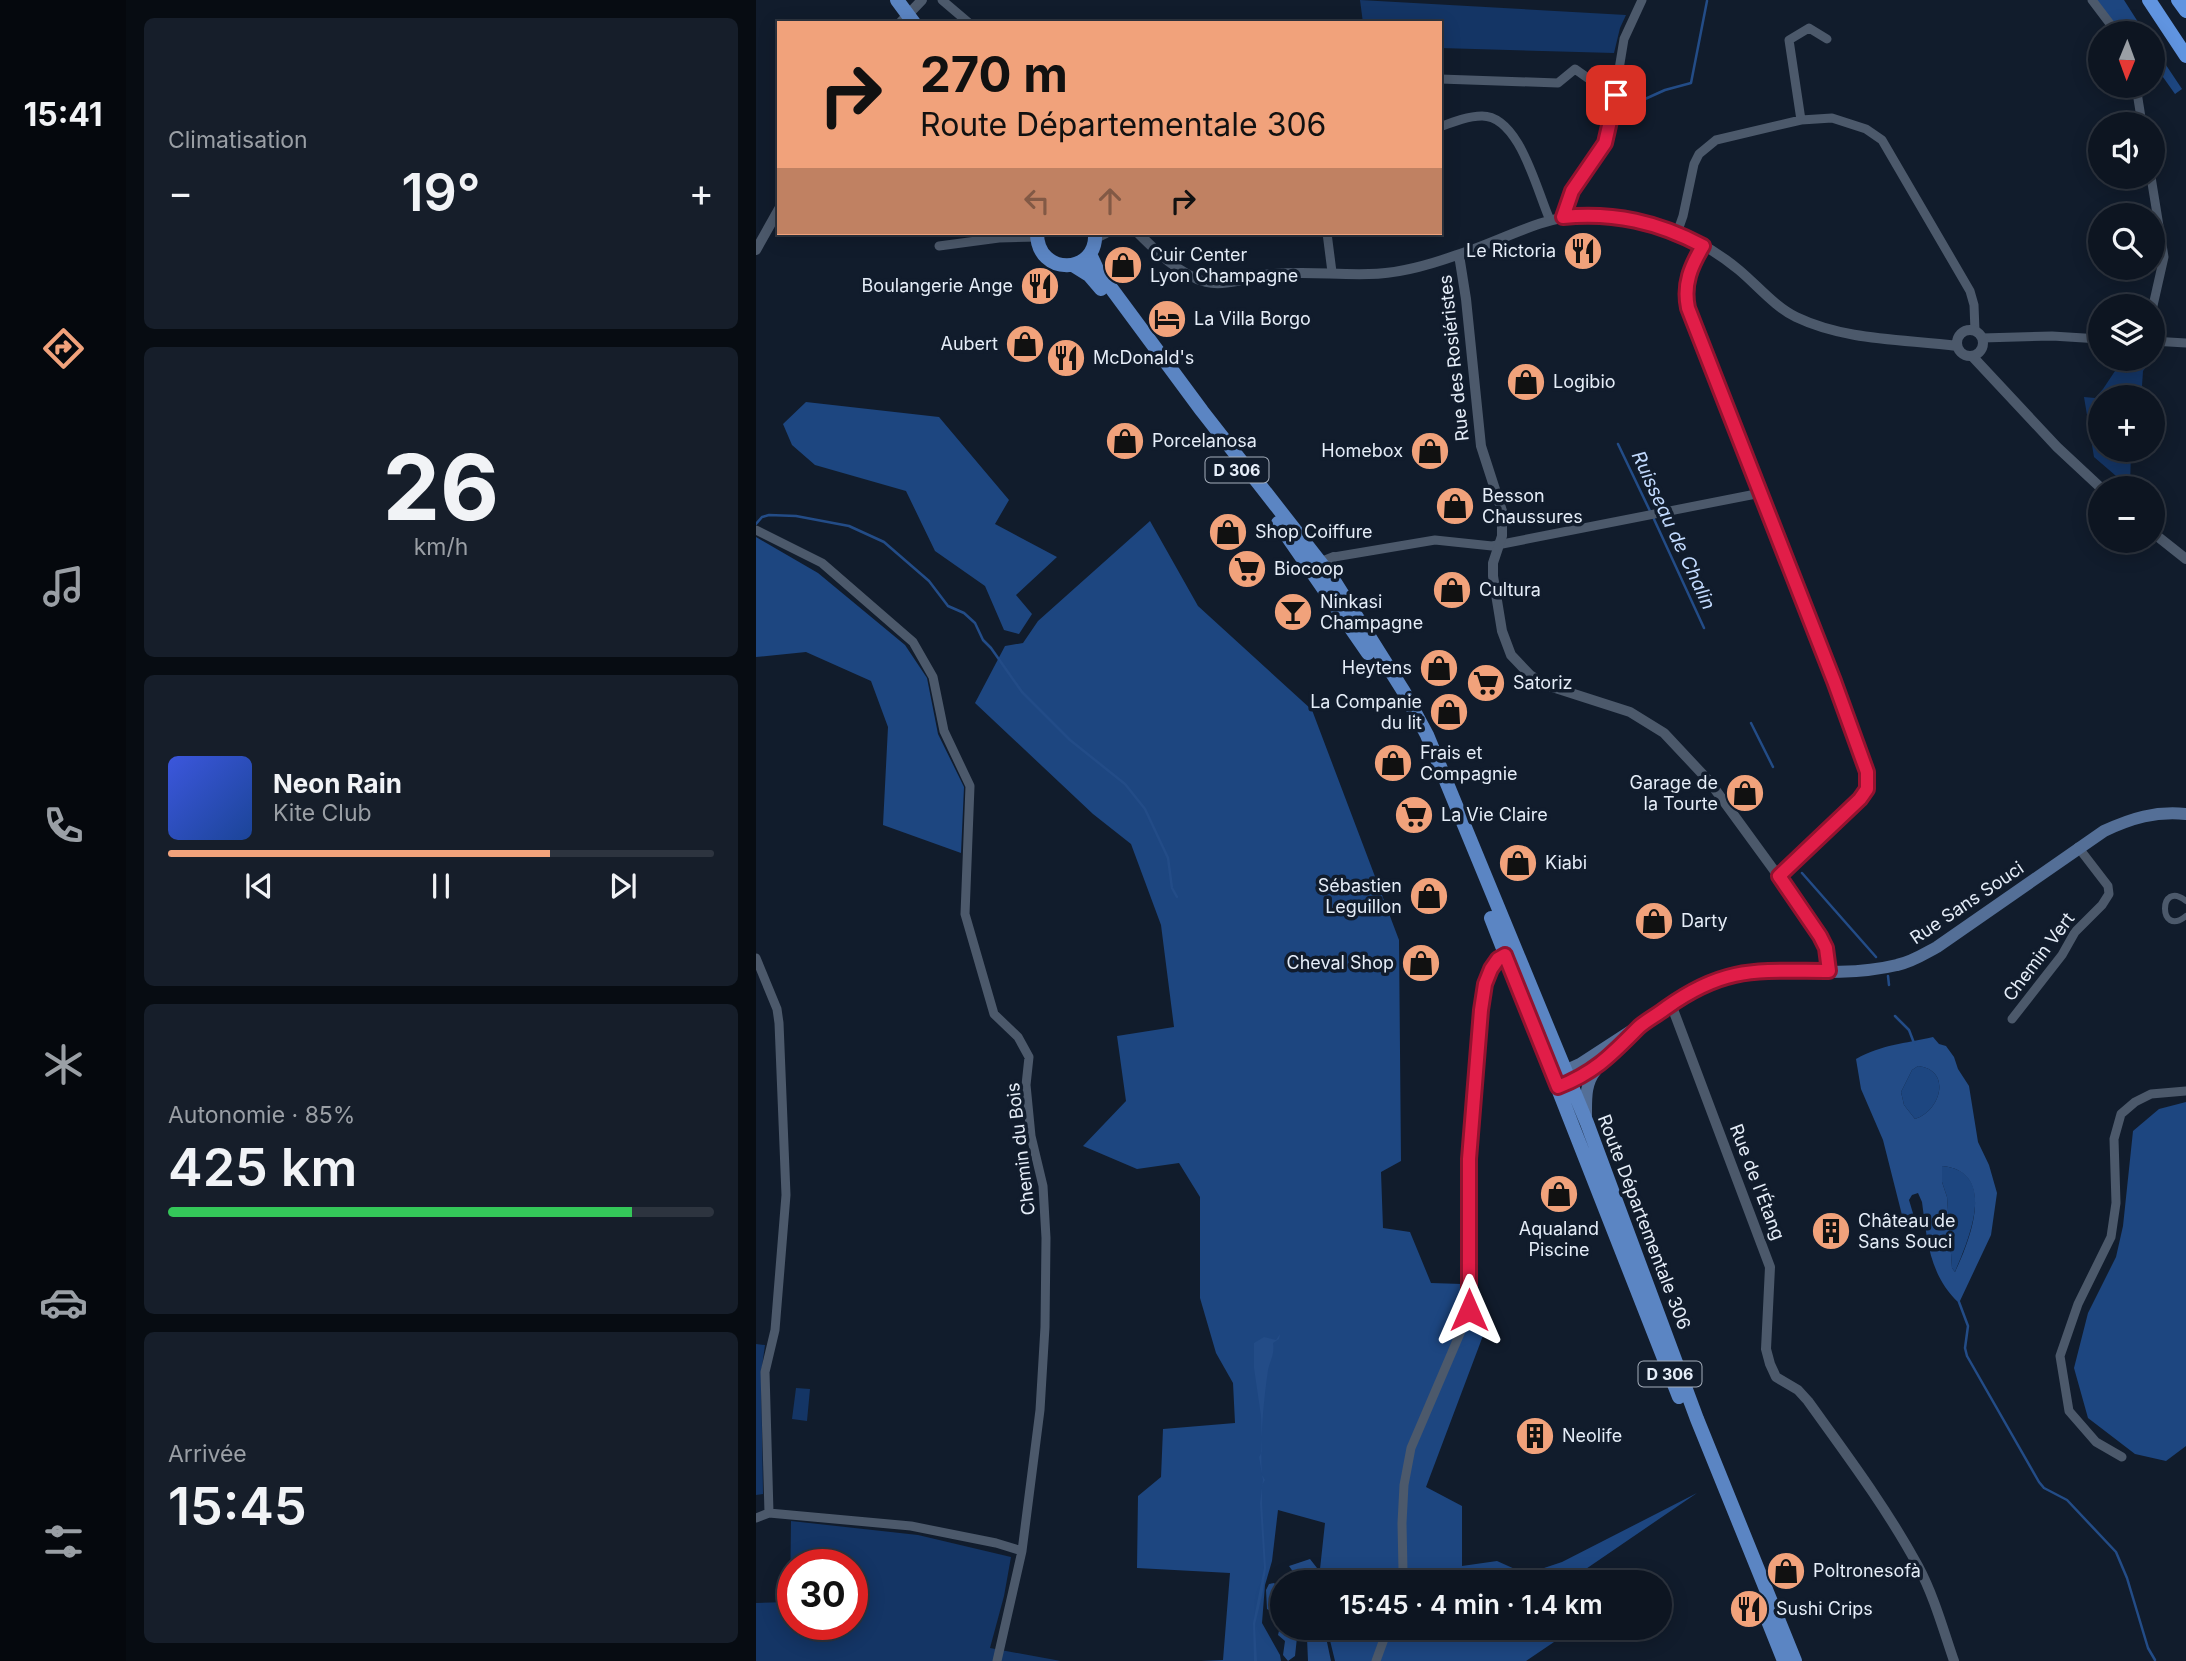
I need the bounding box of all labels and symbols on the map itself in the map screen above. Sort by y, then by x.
north arrow [2088,21,2165,98]
pin [1586,65,1646,125]
restaurant icon: Le Rictoria [1562,230,1604,272]
place label: Le Rictoria [1466,240,1556,261]
shop icon: Cuir Center Lyon Champagne [1102,244,1144,286]
place label: Cuir Center Lyon Champagne [1150,244,1298,286]
restaurant icon: Boulangerie Ange [1019,265,1061,307]
street label: Rue des Rosiéristes [1434,274,1473,442]
place label: Boulangerie Ange [862,275,1013,296]
hotel icon: La Villa Borgo [1146,298,1188,340]
place label: La Villa Borgo [1194,308,1311,329]
shop icon: Aubert [1004,323,1046,365]
place label: Aubert [940,333,998,354]
restaurant icon: McDonald's [1045,337,1087,379]
place label: McDonald's [1093,347,1194,368]
shop icon: Logibio [1505,361,1547,403]
place label: Logibio [1553,371,1616,392]
shop icon: Porcelanosa [1104,420,1146,462]
place label: Porcelanosa [1152,430,1257,451]
shop icon: Homebox [1409,430,1451,472]
place label: Homebox [1321,440,1403,461]
water label: Ruisseau de Chalin [1627,447,1720,613]
road number: D 306 [1205,457,1268,482]
shop icon: Besson Chaussures [1434,485,1476,527]
place label: Besson Chaussures [1482,485,1583,527]
shop icon: Shop Coiffure [1207,511,1249,553]
place label: Shop Coiffure [1255,521,1373,542]
supermarket icon: Biocoop [1226,548,1268,590]
place label: Biocoop [1274,558,1344,579]
shop icon: Cultura [1431,569,1473,611]
place label: Cultura [1479,579,1541,600]
bar icon: Ninkasi Champagne [1272,591,1314,633]
place label: Ninkasi Champagne [1320,591,1423,633]
shop icon: Heytens [1418,647,1460,689]
place label: Heytens [1342,657,1412,678]
supermarket icon: Satoriz [1465,662,1507,704]
place label: Satoriz [1513,672,1573,693]
place label: La Companie du lit [1310,691,1422,733]
shop icon: La Companie du lit [1428,691,1470,733]
shop icon: Frais et Compagnie [1372,742,1414,784]
place label: Frais et Compagnie [1420,742,1518,784]
place label: Garage de la Tourte [1629,772,1718,814]
shop icon: Garage de la Tourte [1724,772,1766,814]
supermarket icon: La Vie Claire [1393,794,1435,836]
place label: La Vie Claire [1441,804,1548,825]
shop icon: Kiabi [1497,842,1539,884]
place label: Kiabi [1545,852,1587,873]
street label: Rue Sans Souci [1906,857,2027,948]
place label: Sébastien Leguillon [1318,875,1402,917]
shop icon: Sébastien Leguillon [1408,875,1450,917]
shop icon: Darty [1633,900,1675,942]
street label: Chemin Vert [1999,908,2079,1005]
place label: Darty [1681,910,1728,931]
shop icon: Cheval Shop [1400,942,1442,984]
place label: Cheval Shop [1287,952,1394,973]
street label: Chemin du Bois [1002,1082,1039,1216]
street label: Route Départementale 306 [1594,1111,1695,1332]
street label: Rue de l'Étang [1726,1120,1790,1243]
shop icon: Aqualand Piscine [1538,1173,1580,1215]
building icon: Château de Sans Souci [1810,1210,1852,1252]
place label: Château de Sans Souci [1858,1210,1956,1252]
place label: Aqualand Piscine [1519,1218,1599,1260]
position arrow [1432,1273,1506,1347]
road number: D 306 [1639,1362,1702,1386]
building icon: Neolife [1514,1415,1556,1457]
place label: Neolife [1562,1425,1622,1446]
speed limit sign: 30 [777,1549,868,1640]
shop icon: Poltronesofà [1765,1550,1807,1592]
place label: Poltronesofà [1813,1560,1921,1581]
restaurant icon: Sushi Crips [1728,1588,1770,1630]
place label: Sushi Crips [1776,1598,1873,1619]

